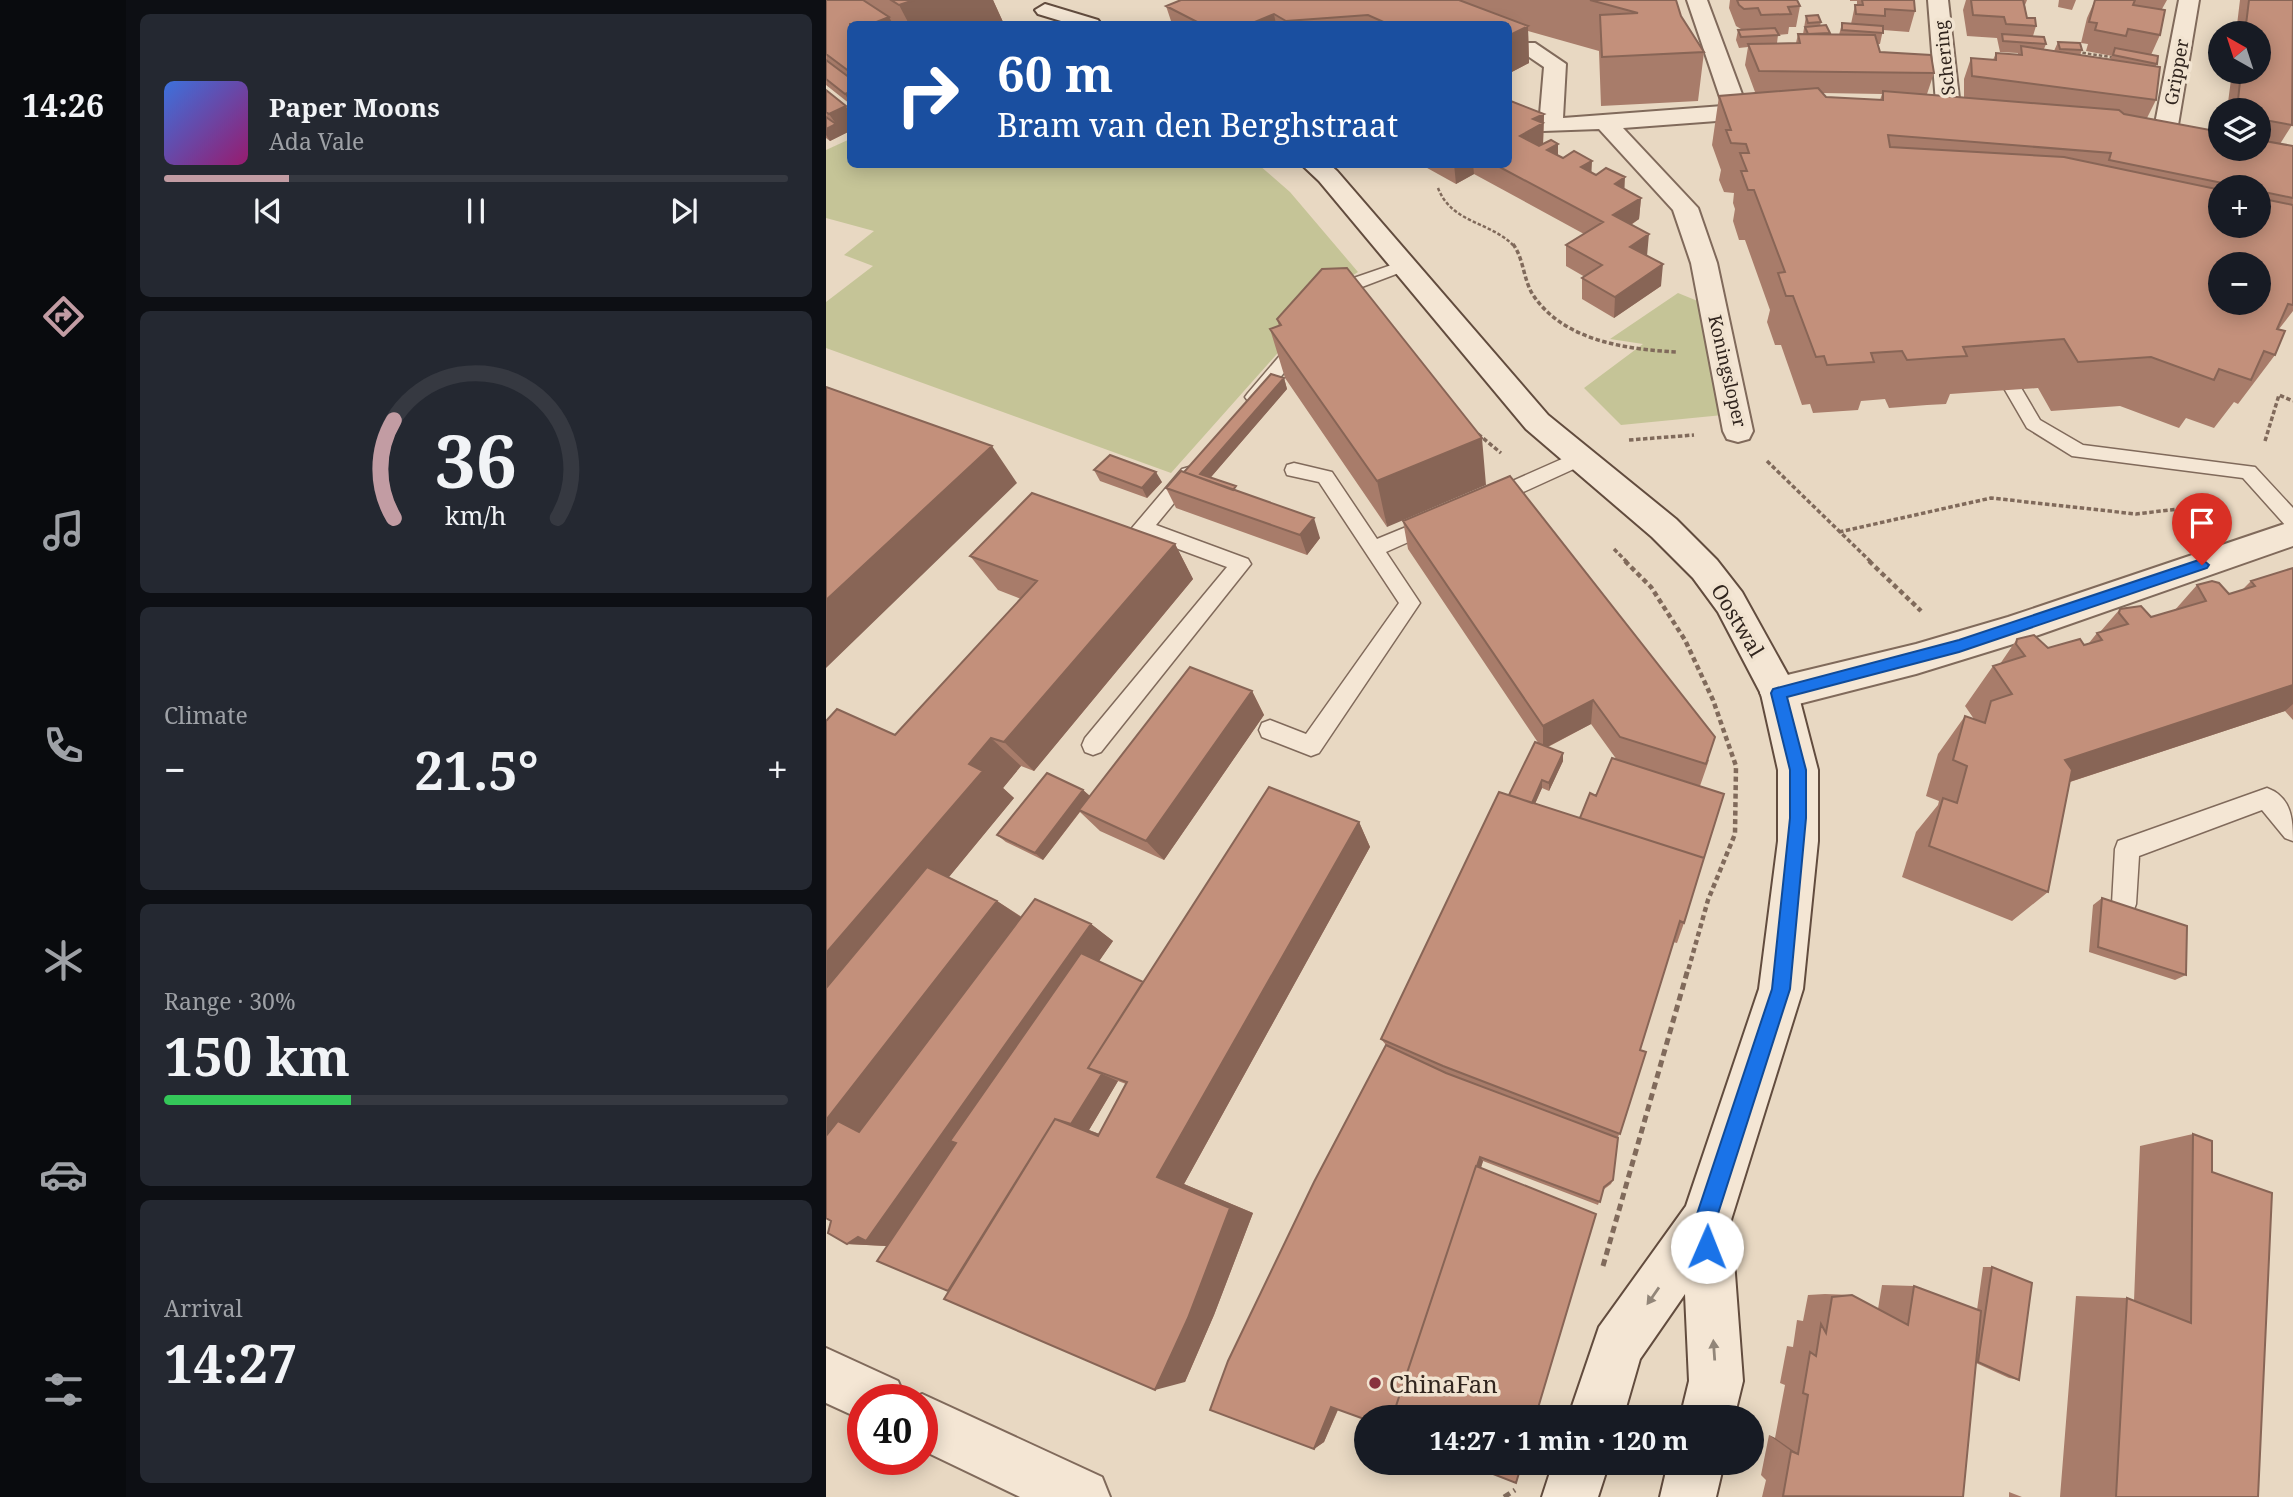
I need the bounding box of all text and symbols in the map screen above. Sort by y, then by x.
street label: Schering [1928,19,1960,97]
north arrow [2208,21,2272,84]
map controls [2208,21,2271,315]
street label: Gripper [2158,36,2194,107]
text: 60 m [997,40,1113,106]
icon: right [882,49,973,140]
text: 14:26 [22,83,104,126]
text: Paper Moons [269,89,440,125]
button: layers [2208,98,2271,161]
text: Bram van den Berghstraat [997,103,1398,146]
text: Ada Vale [269,125,364,157]
button: + [2208,175,2271,238]
icon: previous [249,192,287,230]
icon: pause [457,192,495,230]
icon: next [665,192,703,230]
button: − [2208,252,2271,315]
icon: directions [39,292,88,341]
street label: Koningsloper [1703,312,1753,430]
text: 36 [435,410,517,509]
pin [2172,493,2232,565]
text: km/h [445,498,507,532]
icon: arrive [2183,504,2221,542]
icon: music [39,506,88,555]
street label: Oostwal [1705,578,1771,662]
text: Climate [164,699,248,731]
icon: phone [39,721,88,770]
text: 21.5° [414,734,539,805]
text: − [164,743,186,795]
text: + [767,743,788,795]
icon: climate [39,936,88,985]
text: Range · 30% [164,985,296,1017]
text: 150 km [164,1020,350,1091]
icon: car [39,1150,88,1199]
position arrow [1670,1210,1744,1284]
one-way arrow [1646,1287,1660,1305]
text: Arrival [164,1292,243,1324]
text: 14:27 [164,1327,297,1398]
one-way arrow [1708,1339,1719,1361]
icon: filters [39,1365,88,1414]
place label: ChinaFan [1389,1367,1498,1400]
marker: ChinaFan [1367,1375,1383,1391]
speed limit sign: 40 [847,1384,938,1475]
text: 14:27 · 1 min · 120 m [1429,1422,1689,1458]

